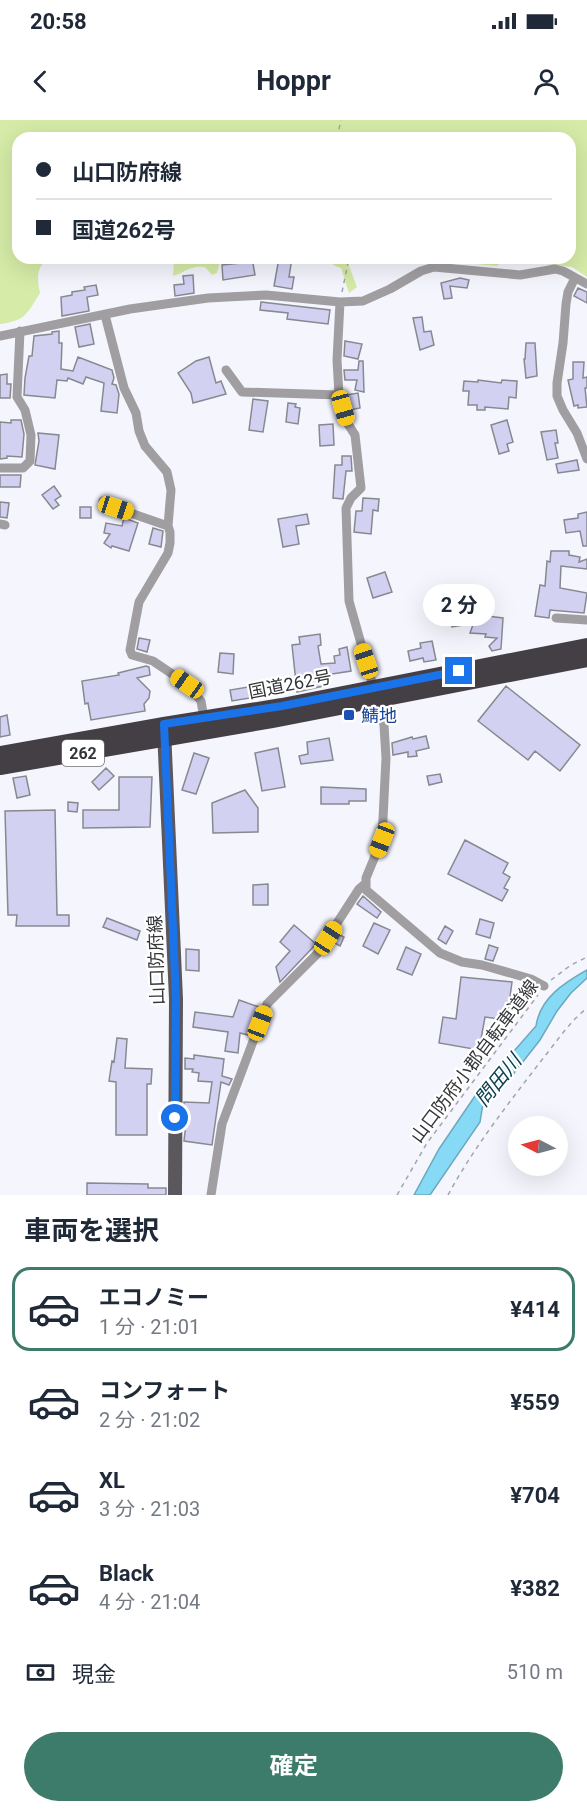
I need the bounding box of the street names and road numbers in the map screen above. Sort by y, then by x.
street label: 国道262号 [247,666,333,702]
road number: 262 [62,740,104,766]
street label: 山口防府線 [144,915,168,1005]
street label: 山口防府小郡自転車道線 [406,976,542,1146]

